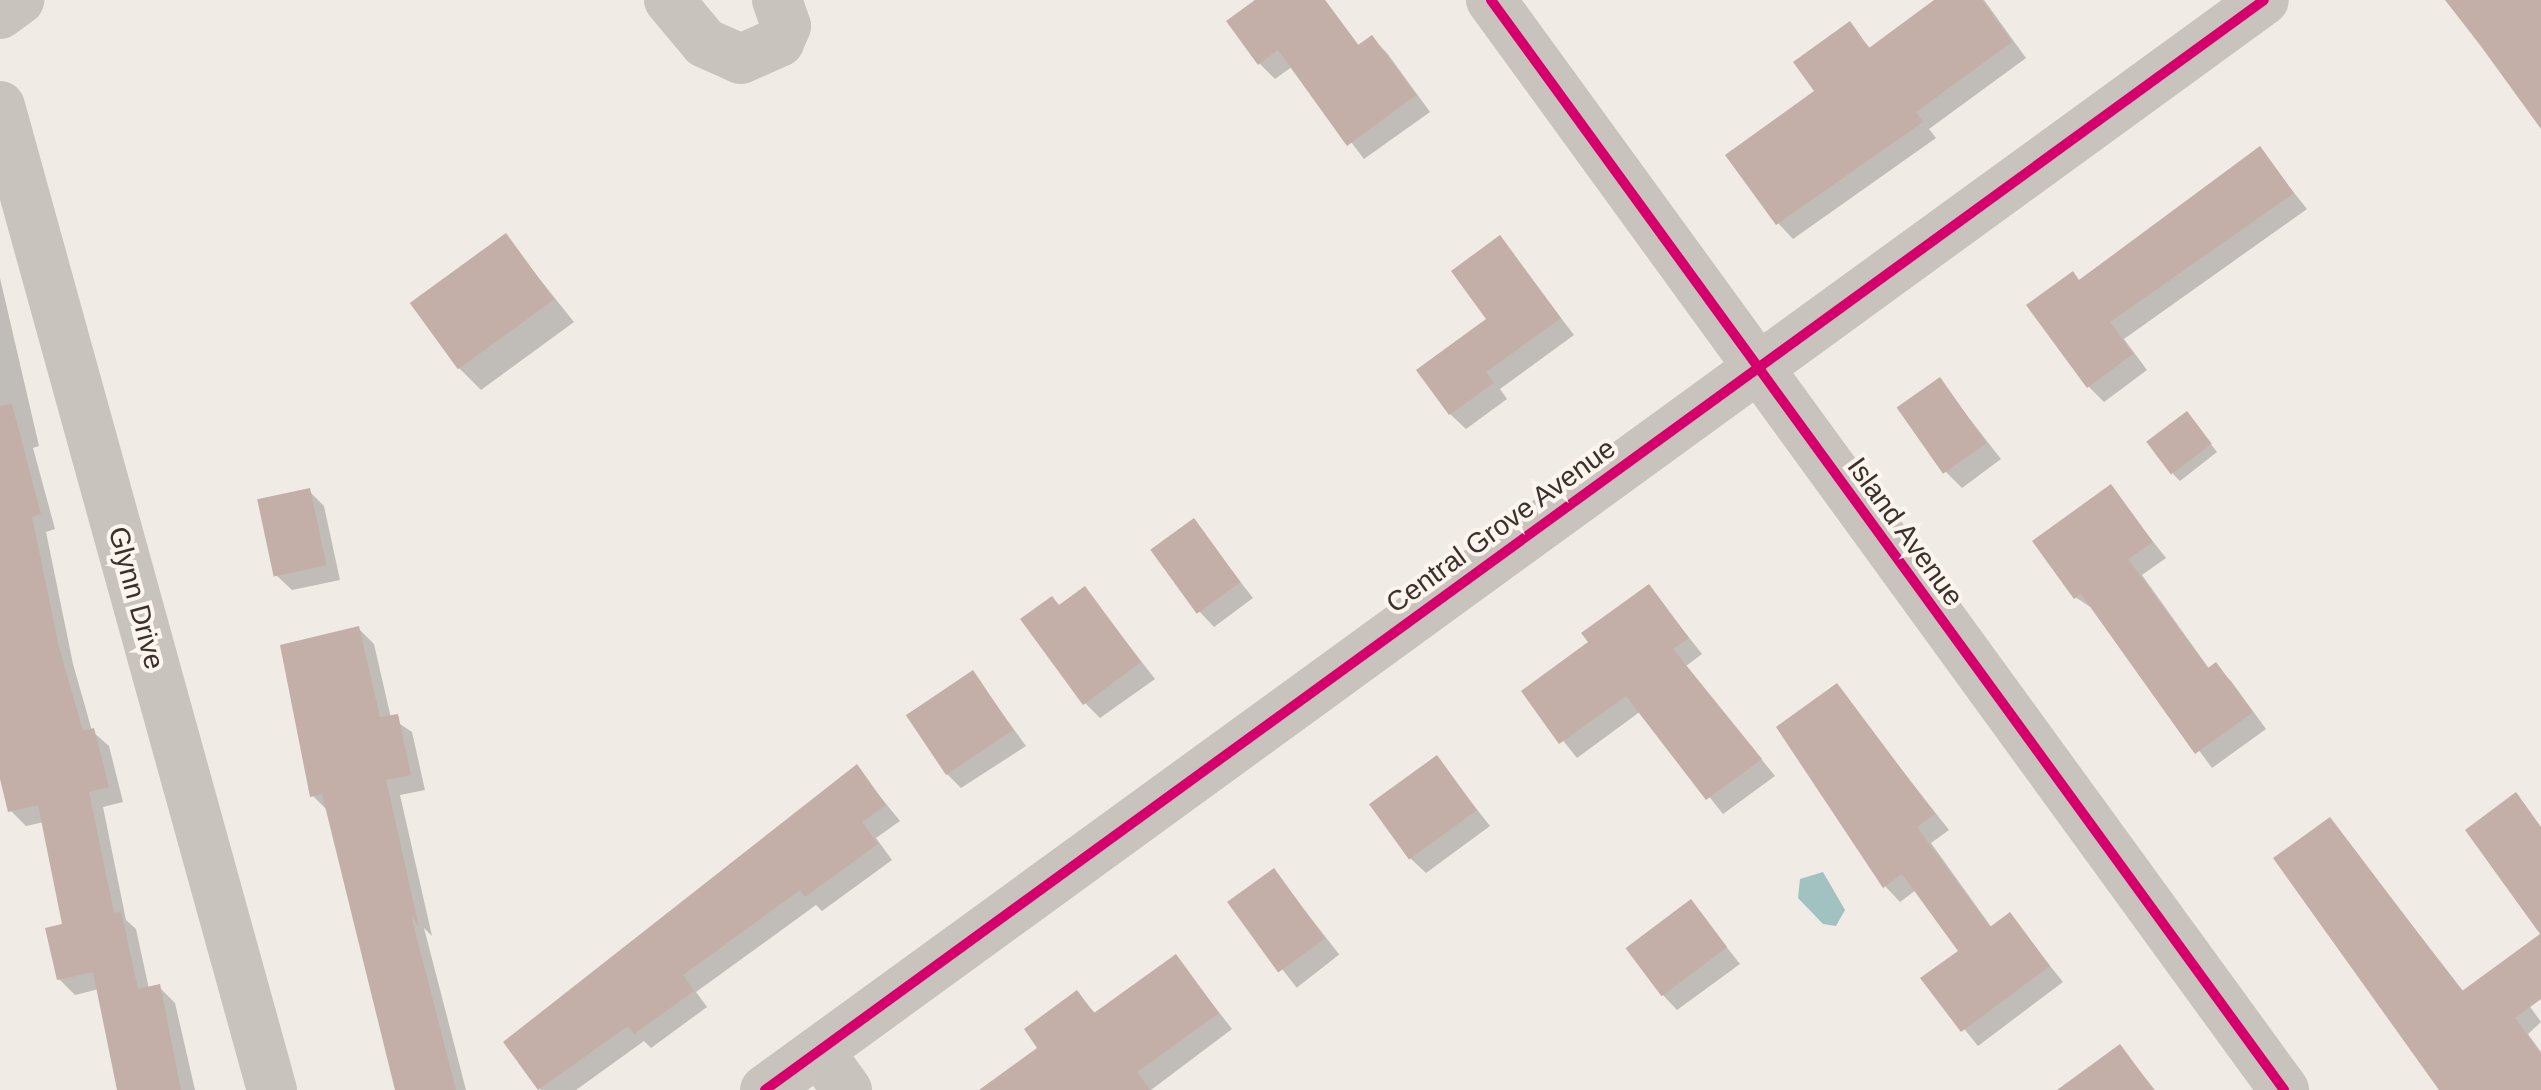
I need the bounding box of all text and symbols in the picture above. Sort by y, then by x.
street label: Central Grove Avenue [1379,431,1623,621]
street label: Island Avenue [1839,451,1971,613]
street label: Glynn Drive [101,523,171,673]

